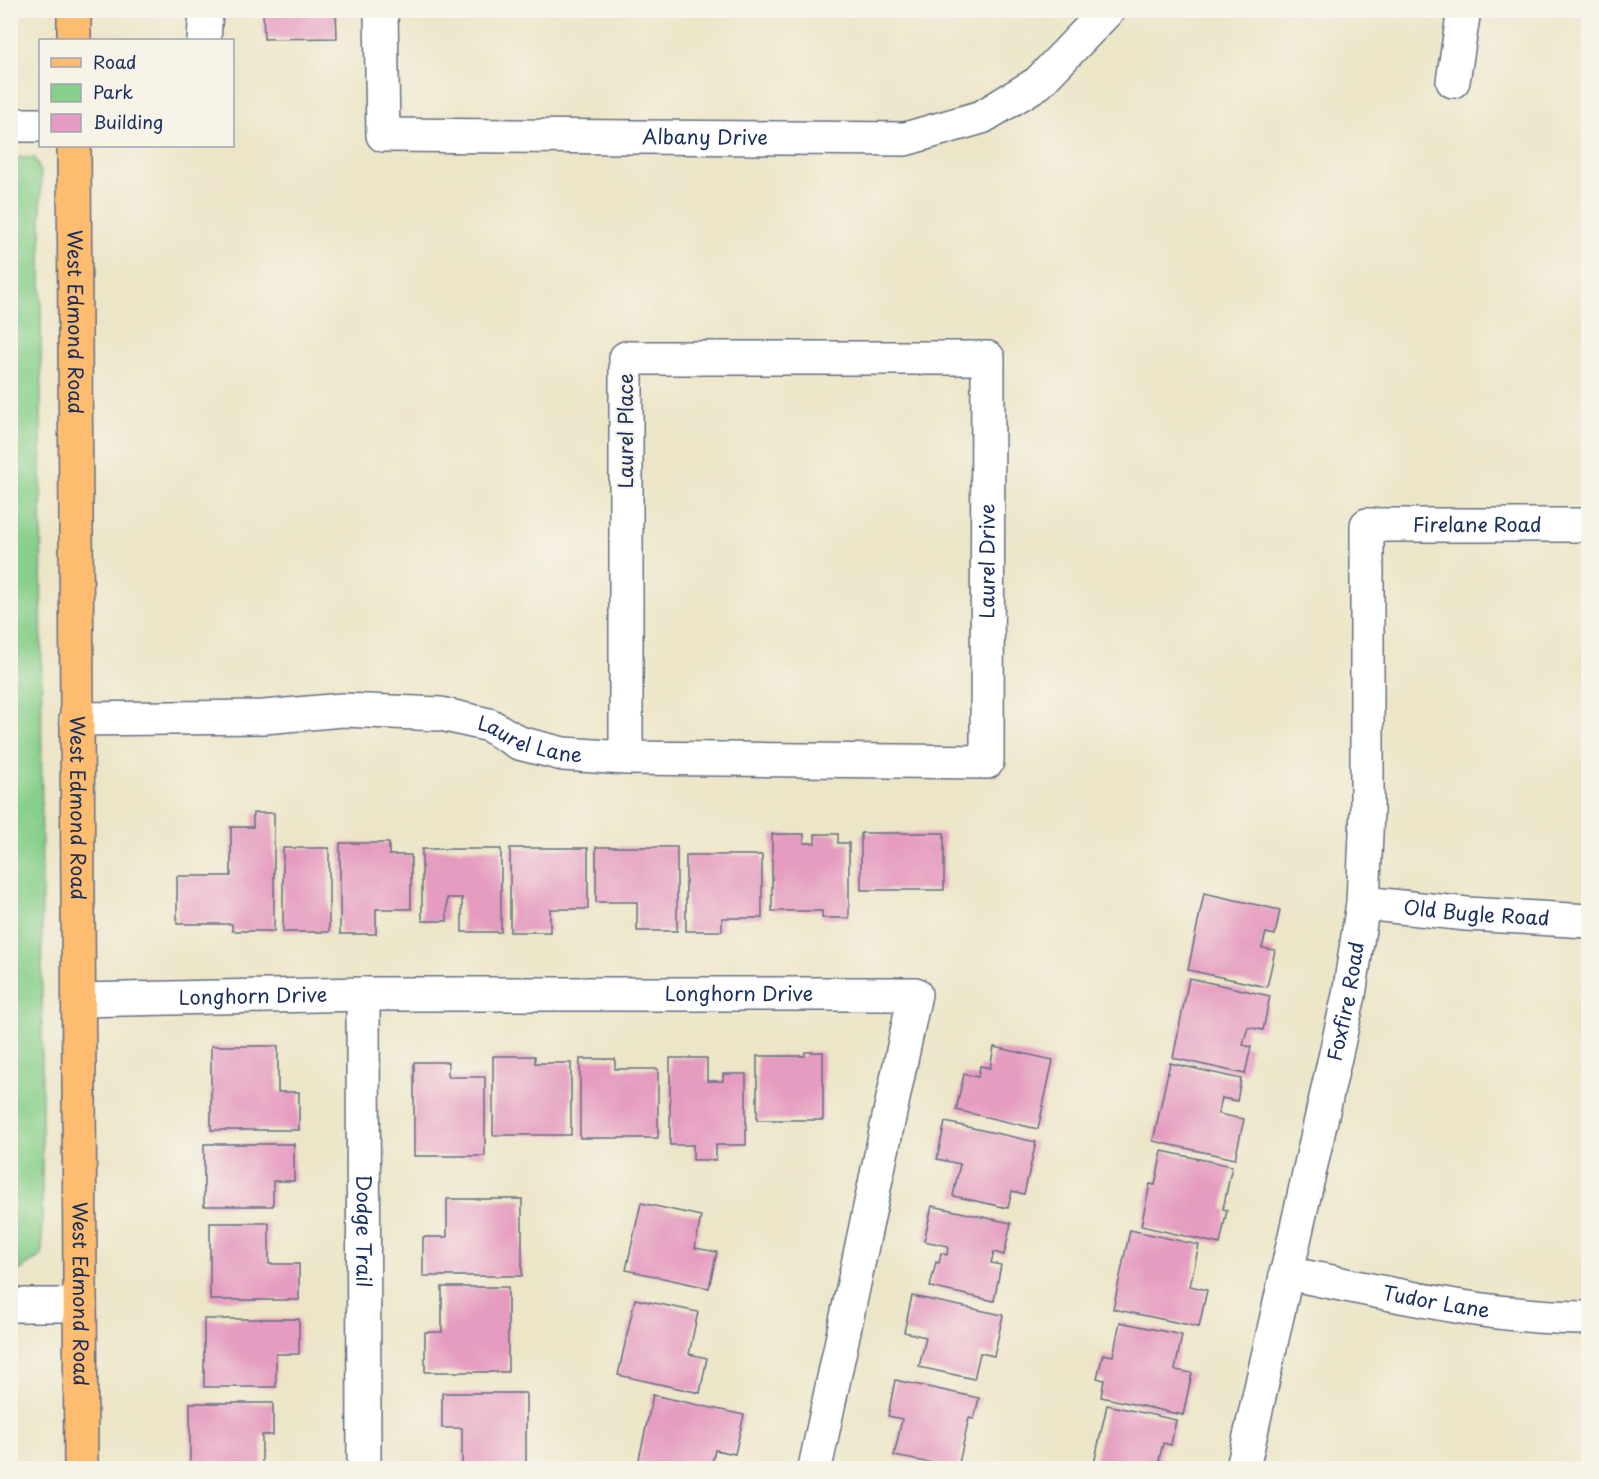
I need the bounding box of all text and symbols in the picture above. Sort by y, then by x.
legend [39,39,234,147]
text: Road [93,48,137,75]
text: Park [93,78,133,105]
text: Building [93,108,163,135]
street label: Albany Drive [642,121,768,152]
street label: West Edmond Road [60,230,91,414]
street label: Laurel Place [610,373,640,489]
street label: Laurel Drive [971,504,1002,619]
street label: Firelane Road [1413,509,1542,539]
street label: Laurel Lane [475,707,583,769]
street label: West Edmond Road [63,716,94,900]
street label: Old Bugle Road [1402,891,1550,933]
street label: Foxfire Road [1319,939,1371,1064]
street label: Longhorn Drive [665,978,813,1008]
street label: Longhorn Drive [178,979,327,1012]
street label: Dodge Trail [349,1174,380,1288]
street label: West Edmond Road [66,1202,97,1386]
street label: Tudor Lane [1380,1277,1492,1325]

